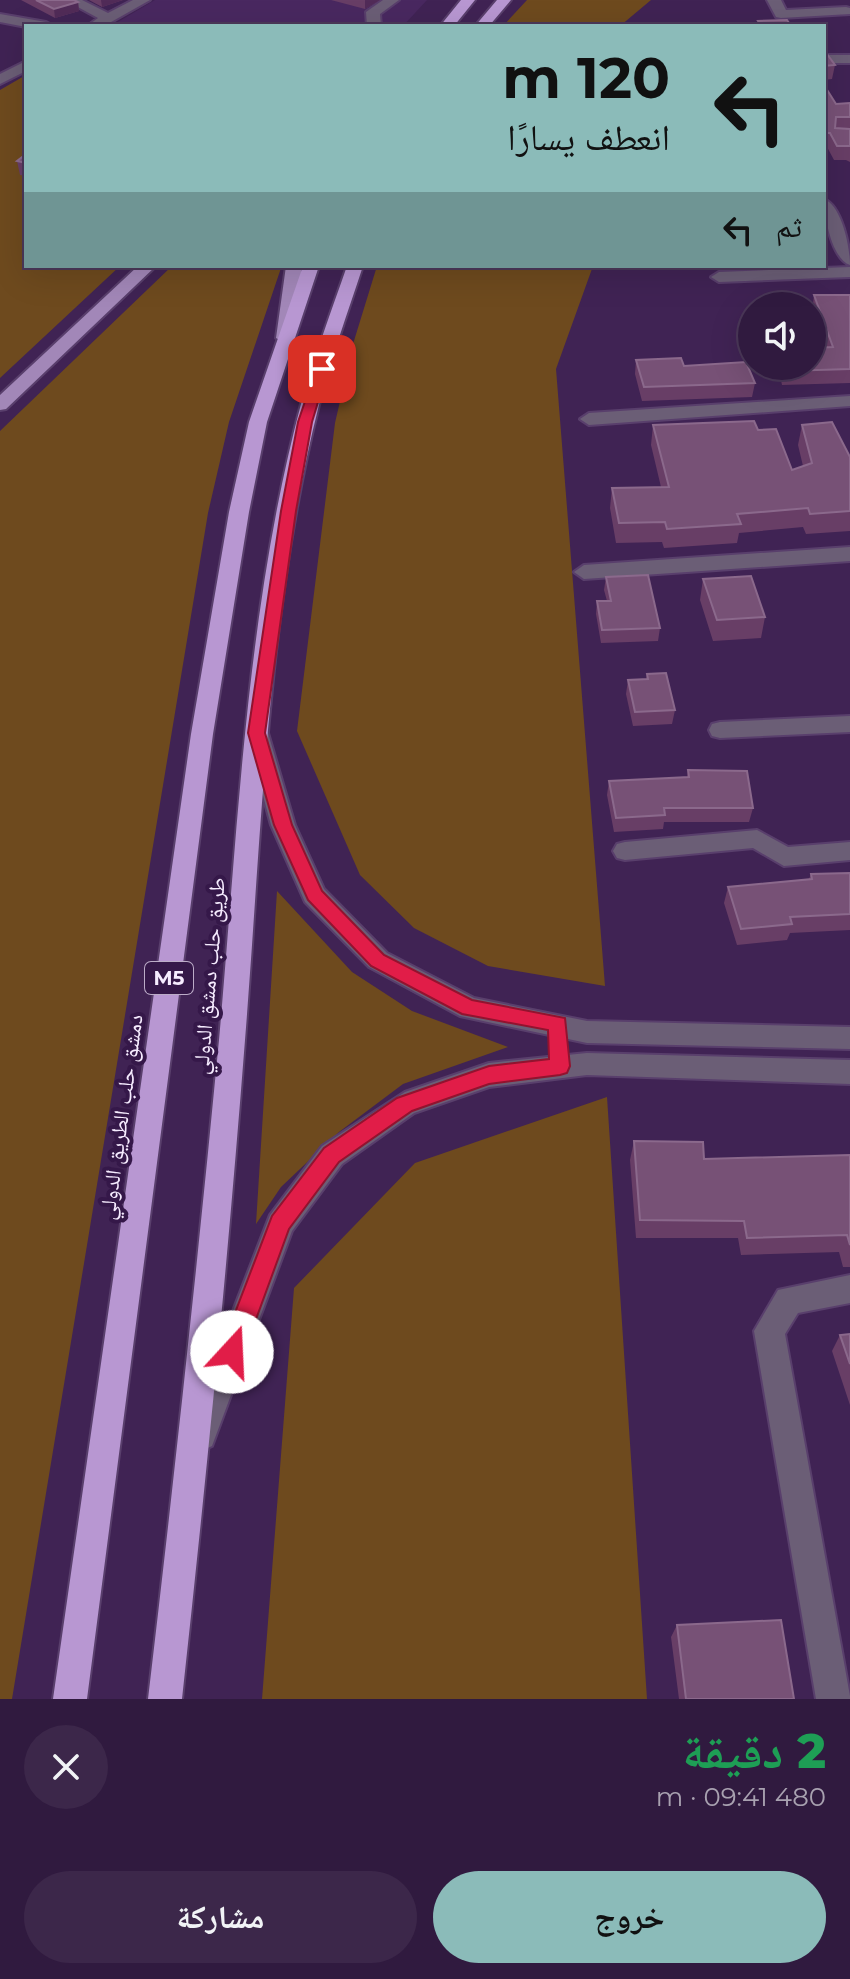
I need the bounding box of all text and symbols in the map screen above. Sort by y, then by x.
text: 120 m [502,44,670,112]
icon: left [698,56,802,160]
text: انعطف يسارًا [507,115,670,159]
icon: left [716,208,760,252]
text: ثم [776,208,802,245]
map controls [738,292,826,380]
button: sound [738,292,826,380]
pin [288,335,356,403]
icon: arrive [300,347,344,391]
street label: طريق حلب دمشق الدولي [187,876,235,1076]
road number: M5 [145,962,193,994]
street label: دمشق حلب الطريق الدولي [93,1013,152,1222]
position arrow [190,1310,274,1394]
text: 2 دقيقة [682,1722,826,1780]
button: close [24,1725,108,1809]
text: 480 m · 09:41 [656,1781,826,1813]
button: مشاركة [24,1871,417,1963]
button: خروج [433,1871,826,1963]

